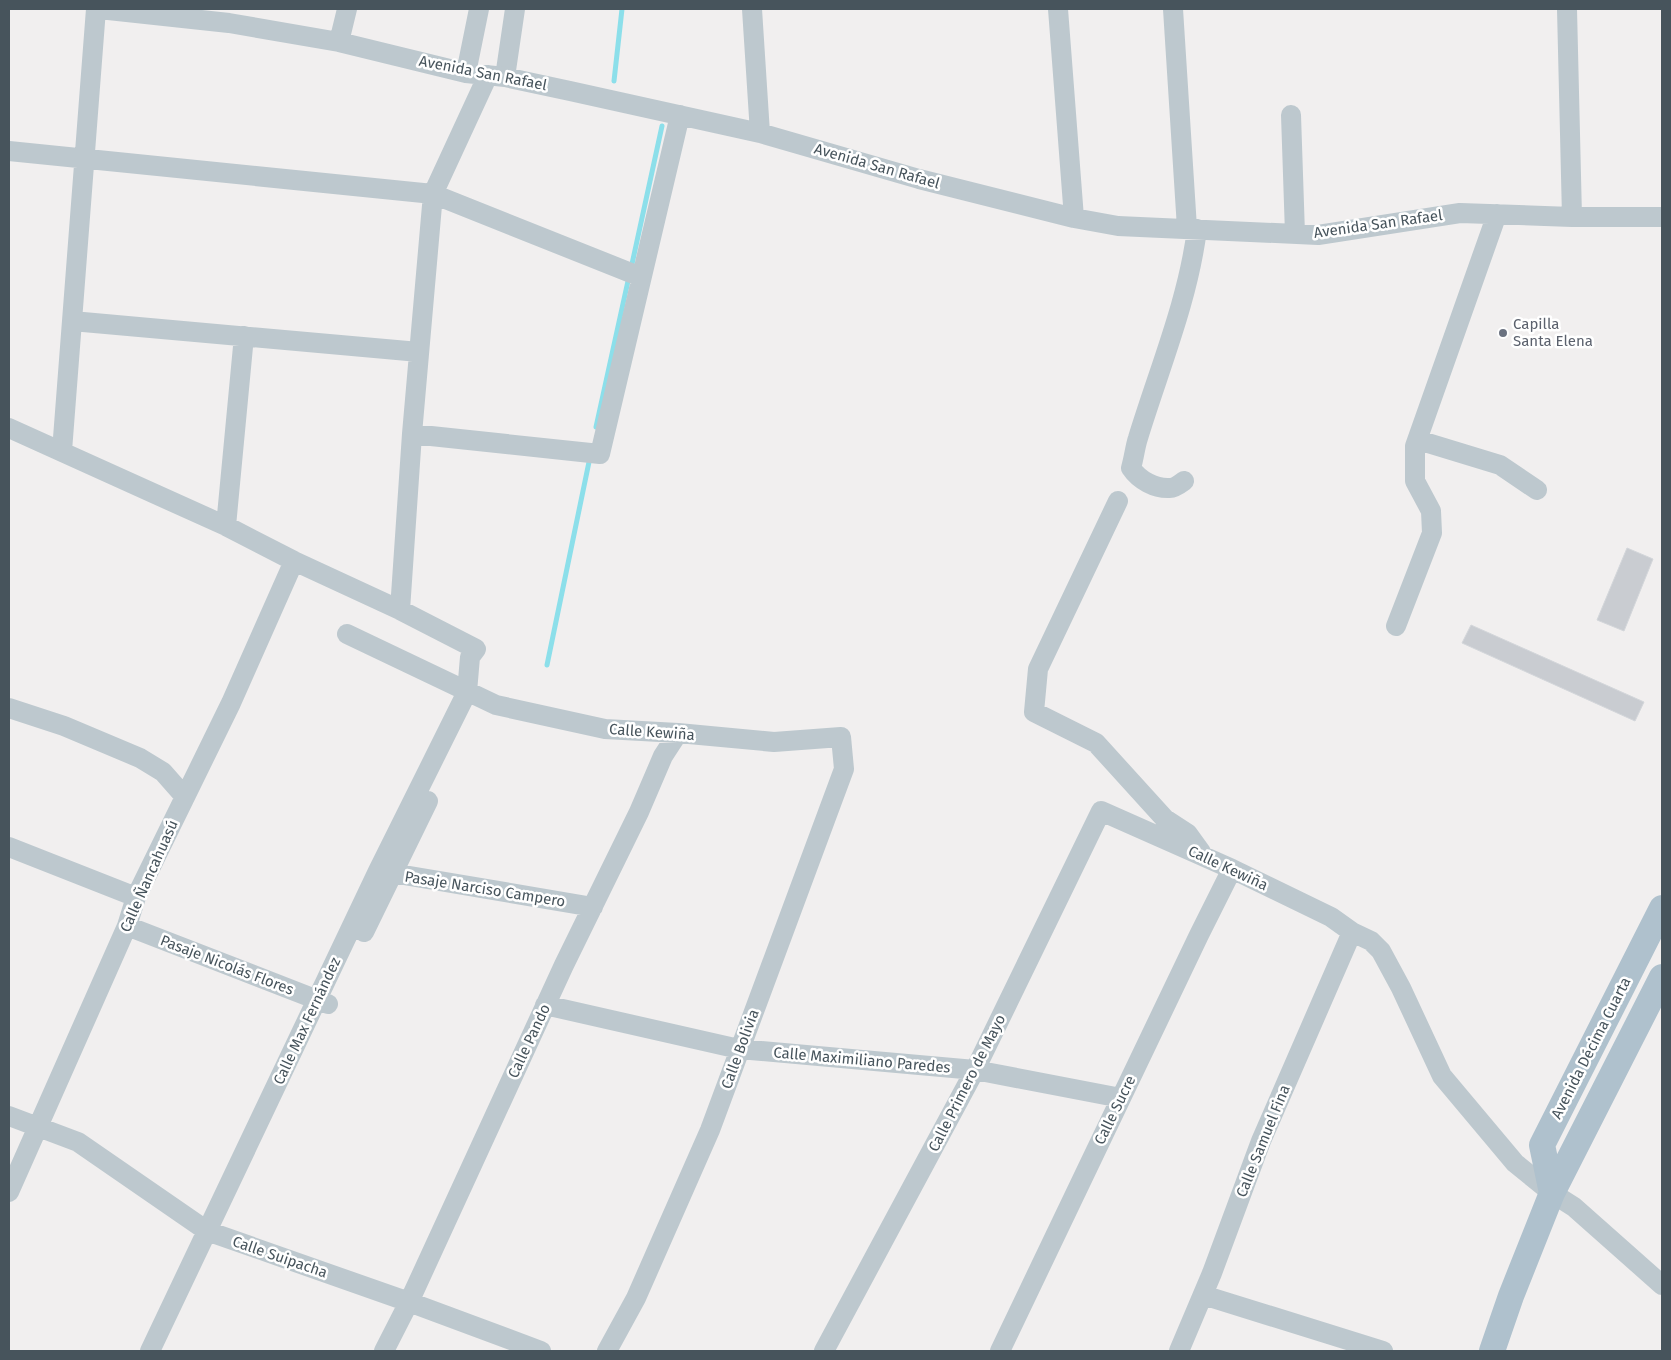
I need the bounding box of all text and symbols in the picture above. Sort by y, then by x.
street label: Avenida San Rafael [418,52,549,94]
street label: Avenida San Rafael [812,139,942,193]
street label: Avenida San Rafael [1312,206,1444,242]
place label: Capilla Santa Elena [1513,315,1593,350]
marker: Capilla Santa Elena [1497,327,1509,339]
street label: Calle Kewiña [609,720,695,744]
street label: Calle Ñancahuasú [116,817,182,935]
street label: Calle Kewiña [1185,842,1271,894]
street label: Pasaje Narciso Campero [403,867,567,911]
street label: Pasaje Nicolás Flores [158,931,296,999]
street label: Calle Max Fernández [270,954,345,1088]
street label: Avenida Décima Cuarta [1547,974,1635,1122]
street label: Calle Pando [504,1001,554,1081]
street label: Calle Bolivia [717,1007,763,1091]
street label: Calle Primero de Mayo [925,1011,1009,1155]
street label: Calle Maximiliano Paredes [773,1043,951,1077]
street label: Calle Sucre [1091,1072,1139,1148]
street label: Calle Samuel Fina [1232,1082,1294,1200]
street label: Calle Suipacha [230,1232,330,1282]

